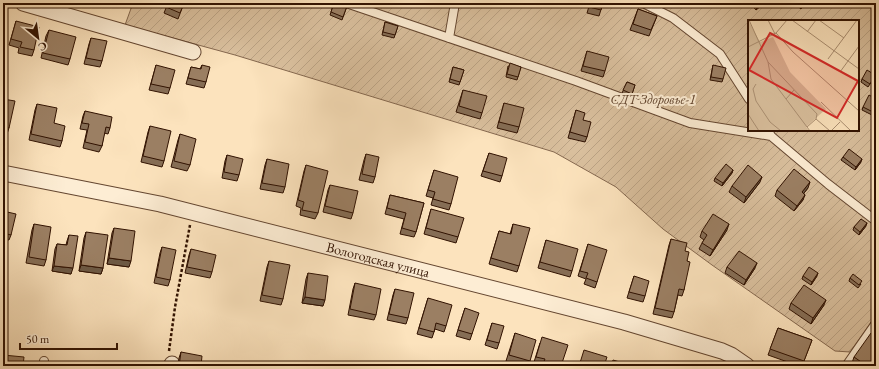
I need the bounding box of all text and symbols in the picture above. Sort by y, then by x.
north arrow [18,18,58,58]
inset map [748,20,859,131]
text: С [36,39,50,55]
park label: СДТ Здоровье-1 [610,90,696,108]
street label: Вологодская улица [325,238,432,281]
scale bar [20,325,117,351]
text: 50 m [26,331,50,347]

